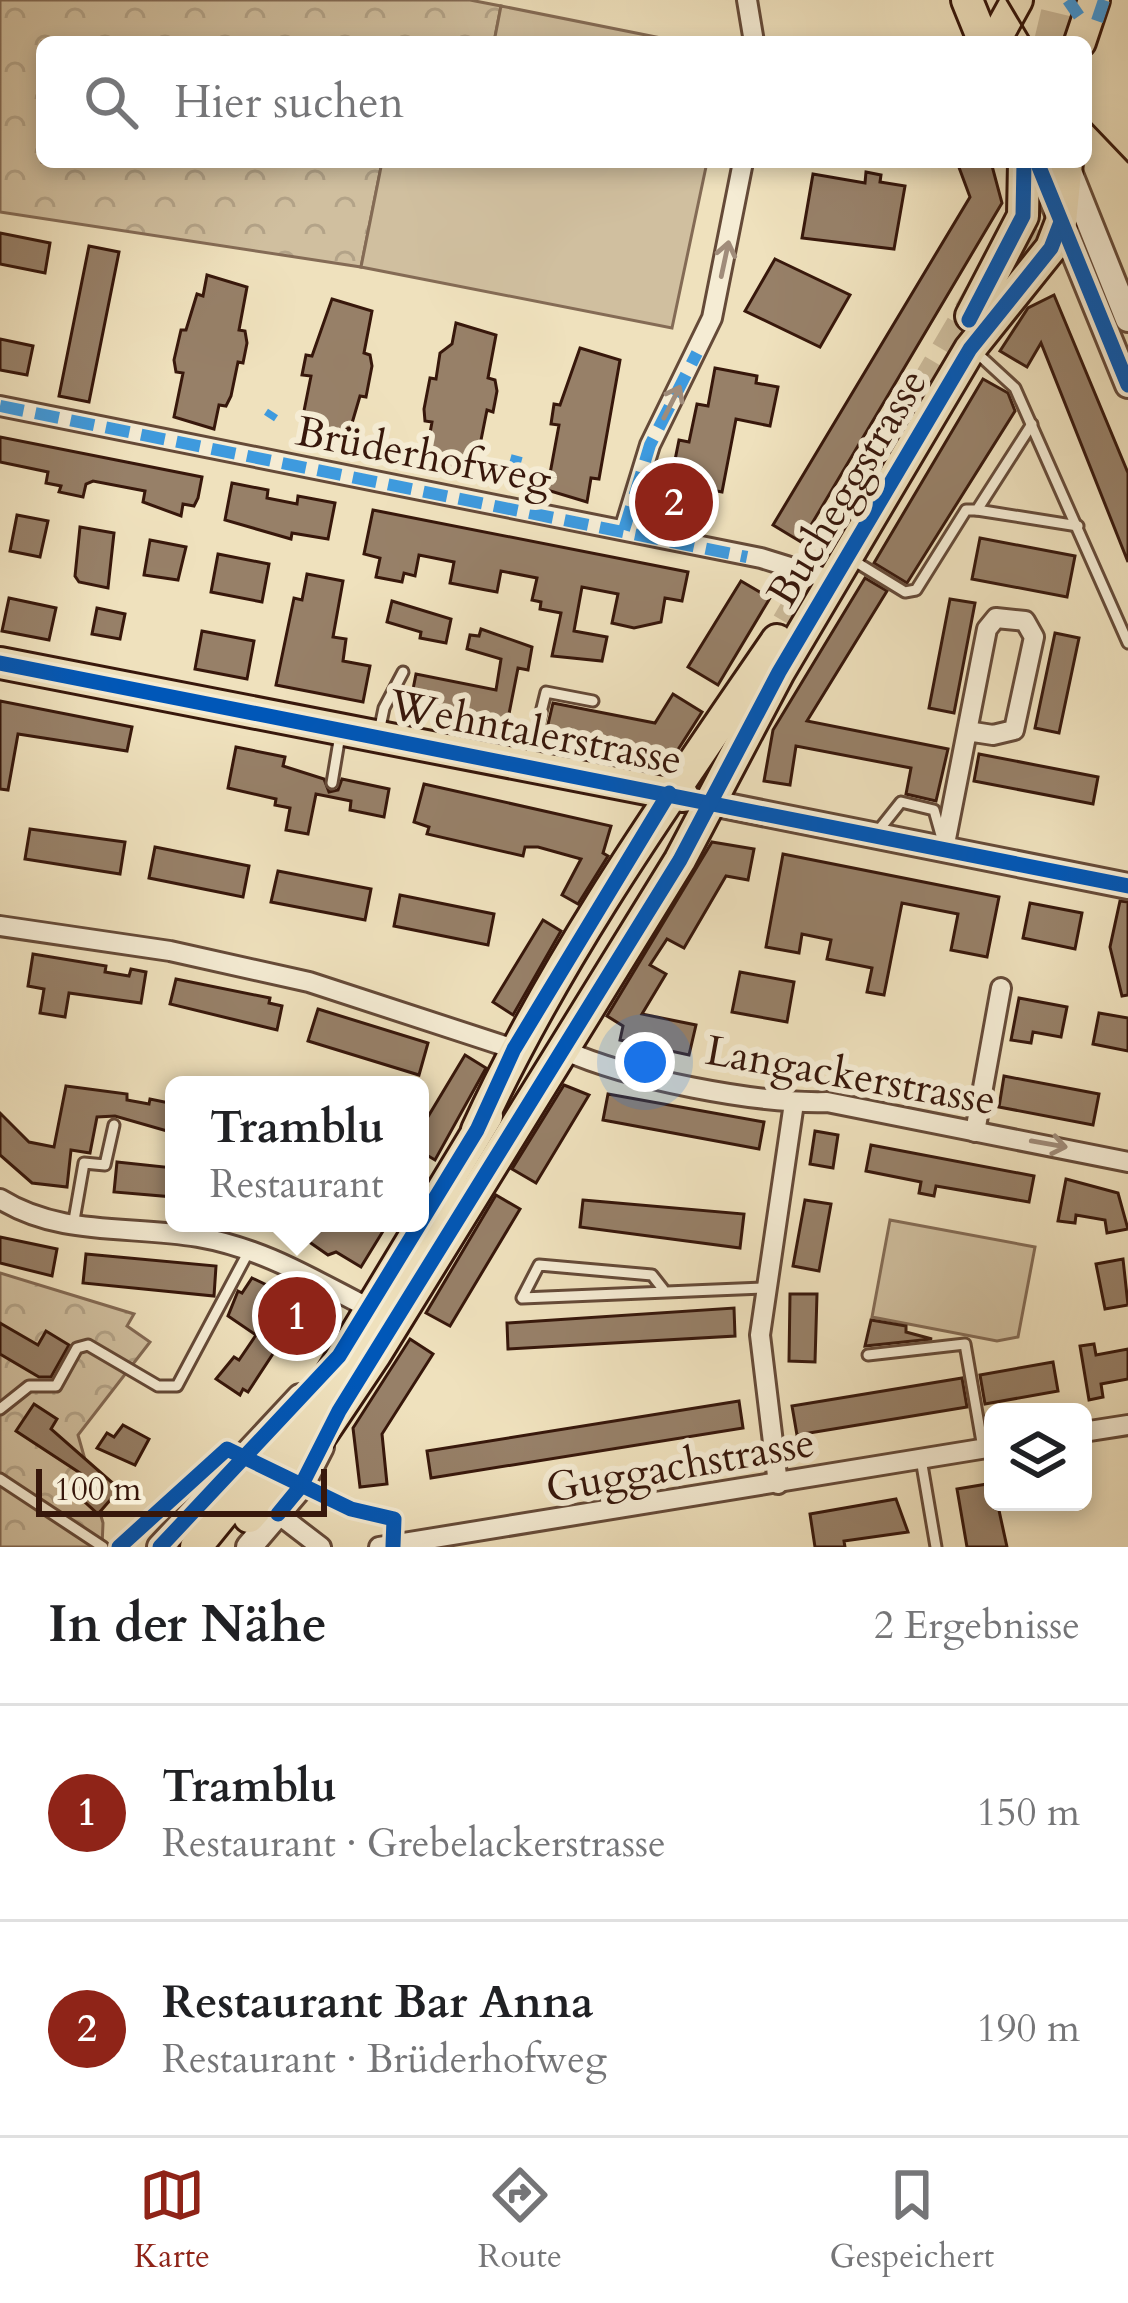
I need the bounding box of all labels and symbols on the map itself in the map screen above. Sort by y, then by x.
one-way arrow [714,241,737,279]
street label: Bucheggstrasse [754,358,941,617]
one-way arrow [662,384,685,420]
street label: Brüderhofweg [291,403,556,508]
pin: 2 [635,457,713,547]
street label: Wehntalerstrasse [384,676,687,789]
street label: Langackerstrasse [701,1022,1000,1129]
your location [615,1032,675,1092]
one-way arrow [1029,1133,1068,1156]
pin: 1 [258,1271,336,1361]
street label: Guggachstrasse [542,1414,819,1517]
scale bar [36,1463,327,1516]

